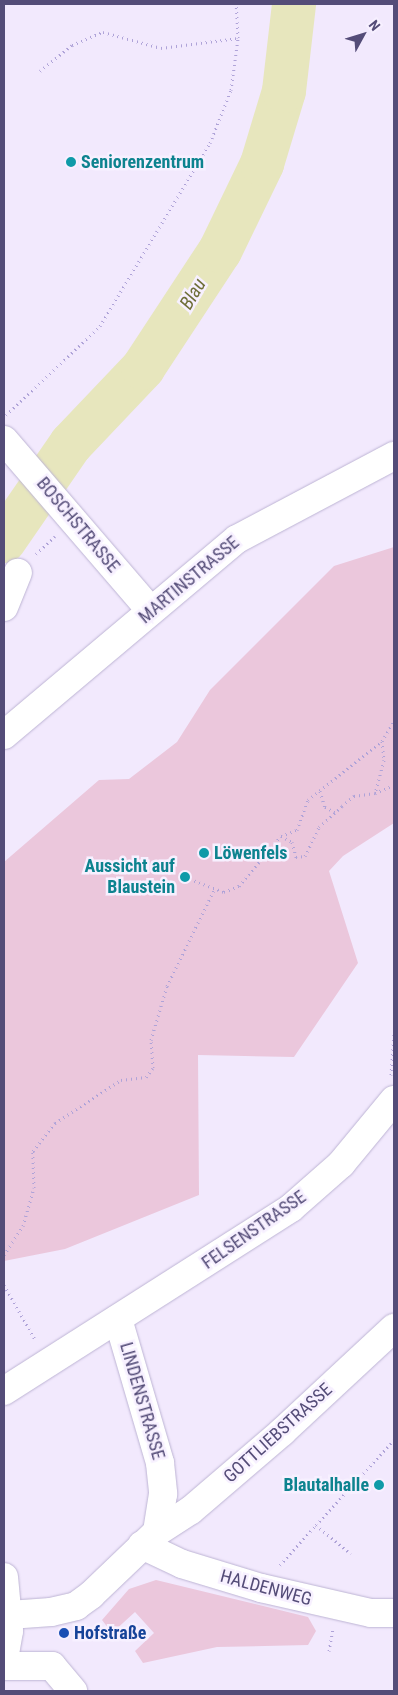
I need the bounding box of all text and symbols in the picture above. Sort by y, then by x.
north arrow [338,10,388,60]
text: N [366,17,384,34]
place label: Seniorenzentrum [81,151,204,173]
marker: Seniorenzentrum [65,156,77,168]
water label: Blau [175,274,211,314]
street label: BOSCHSTRASSE [32,473,124,577]
street label: MARTINSTRASSE [134,532,244,628]
place label: Löwenfels [214,842,287,864]
marker: Löwenfels [198,847,210,859]
place label: Aussicht auf Blaustein [85,856,175,899]
marker: Aussicht auf Blaustein [179,871,191,883]
street label: FELSENSTRASSE [198,1186,310,1274]
street label: LINDENSTRASSE [115,1340,169,1462]
street label: GOTTLIEBSTRASSE [219,1379,337,1487]
place label: Blautalhalle [283,1474,369,1496]
marker: Blautalhalle [373,1479,385,1491]
street label: HALDENWEG [218,1565,314,1611]
place label: Hofstraße [74,1622,146,1644]
marker: Hofstraße [58,1627,70,1639]

